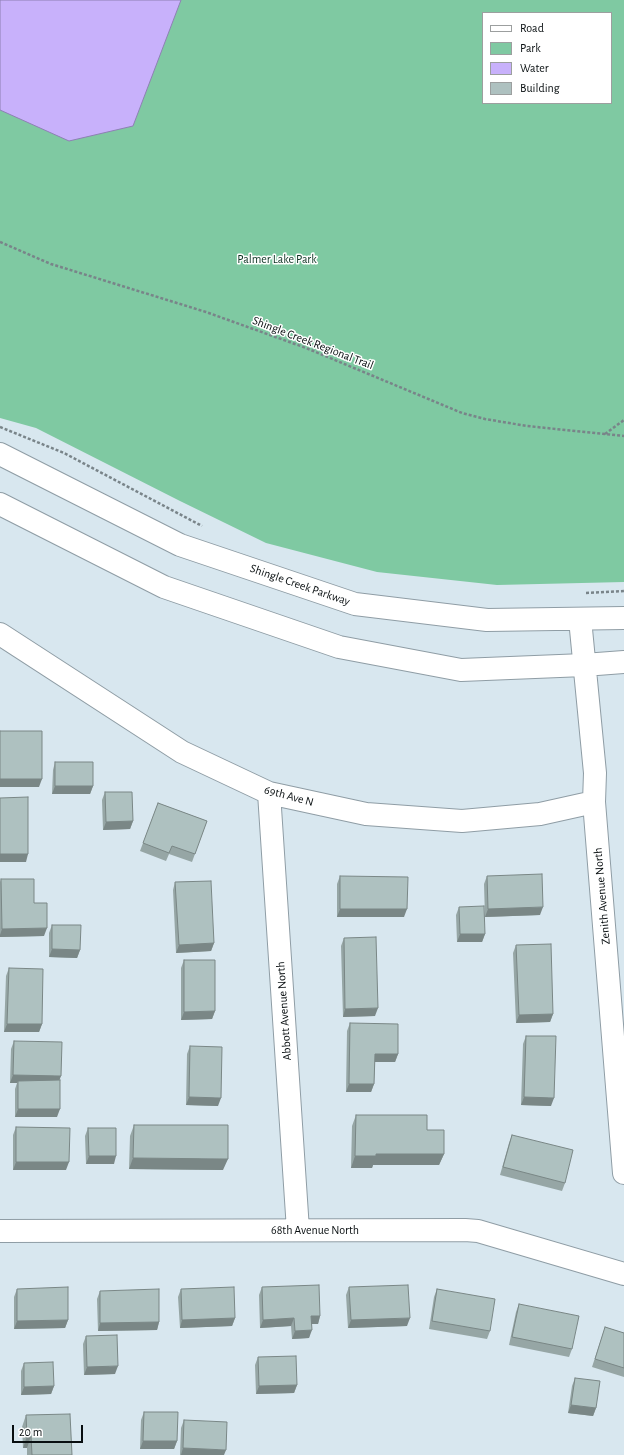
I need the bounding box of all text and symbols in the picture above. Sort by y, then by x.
legend [482,12,612,104]
text: Road [520,22,544,34]
text: Park [520,42,541,54]
text: Water [520,62,549,74]
text: Building [520,82,560,94]
park label: Palmer Lake Park [237,252,317,266]
street label: Shingle Creek Regional Trail [250,313,376,373]
street label: Shingle Creek Parkway [248,561,352,609]
street label: 69th Ave N [263,782,315,810]
street label: Zenith Avenue North [591,847,613,945]
street label: Abbott Avenue North [273,961,295,1061]
street label: 68th Avenue North [271,1223,359,1237]
scale bar [14,1417,85,1443]
text: 20 m [19,1426,42,1438]

